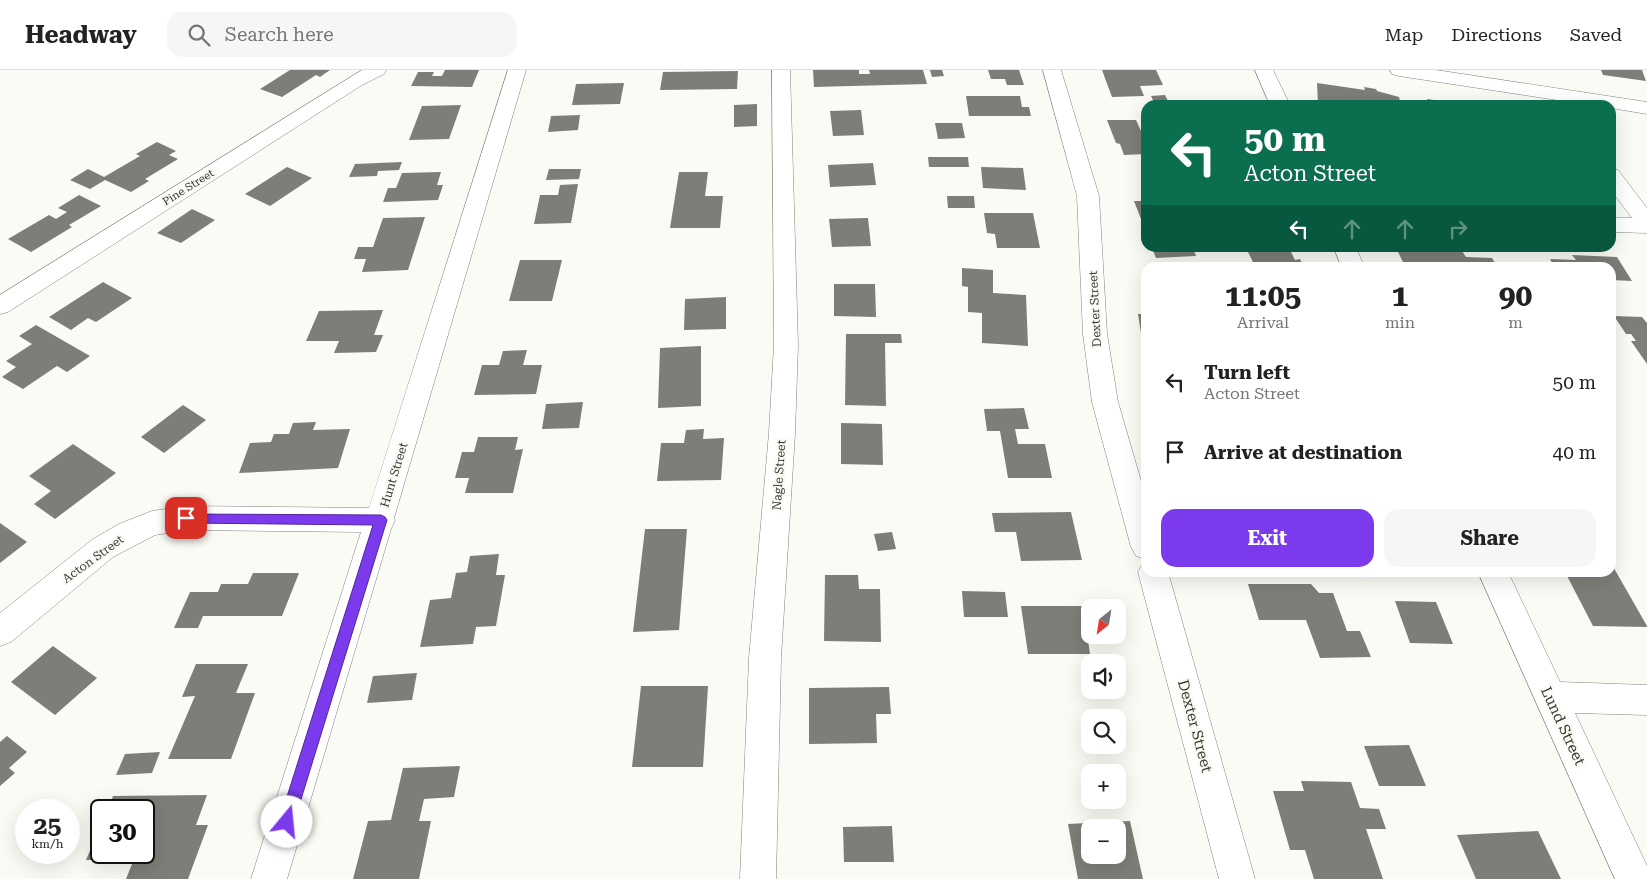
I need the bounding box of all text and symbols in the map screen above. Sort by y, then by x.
search box [167,12,517,57]
text: Headway [25,21,137,49]
icon: search [185,21,213,49]
text: Search here [225,23,334,46]
text: Map [1385,24,1423,45]
text: Directions [1451,24,1542,45]
text: Saved [1570,24,1622,45]
text: 50 m [1244,119,1326,160]
icon: left [1161,120,1226,185]
text: Acton Street [1244,161,1376,186]
street label: Pine Street [160,167,216,208]
icon: left [1285,215,1313,243]
icon: ahead [1338,215,1366,243]
icon: ahead [1391,215,1419,243]
icon: right [1444,215,1472,243]
street label: Dexter Street [1086,270,1104,348]
text: 11:05 [1225,278,1301,313]
text: 1 [1392,278,1408,313]
text: 90 [1499,278,1532,313]
text: Arrival [1237,313,1289,332]
text: min [1385,313,1415,332]
text: m [1508,313,1523,332]
text: Turn left [1204,361,1290,384]
icon: left [1161,368,1189,396]
text: 50 m [1553,371,1596,394]
text: Acton Street [1204,384,1300,403]
icon: arrive [1161,438,1189,466]
street label: Nagle Street [770,439,788,511]
street label: Hunt Street [377,440,411,509]
text: Arrive at destination [1204,441,1402,464]
text: 40 m [1553,441,1596,464]
pin [165,497,207,539]
icon: arrive [172,504,200,532]
button: Exit [1161,509,1374,567]
button: Share [1384,509,1596,567]
street label: Acton Street [60,532,127,586]
north arrow [1081,599,1126,644]
map controls [1081,599,1126,864]
button: sound [1081,654,1126,699]
street label: Dexter Street [1174,678,1216,775]
street label: Lund Street [1537,684,1589,769]
button: search [1081,709,1126,754]
button: + [1081,764,1126,809]
position arrow [260,795,312,847]
speed limit sign: 30 [90,799,155,864]
text: 25 [33,811,62,840]
button: − [1081,819,1126,864]
text: km/h [31,837,64,851]

